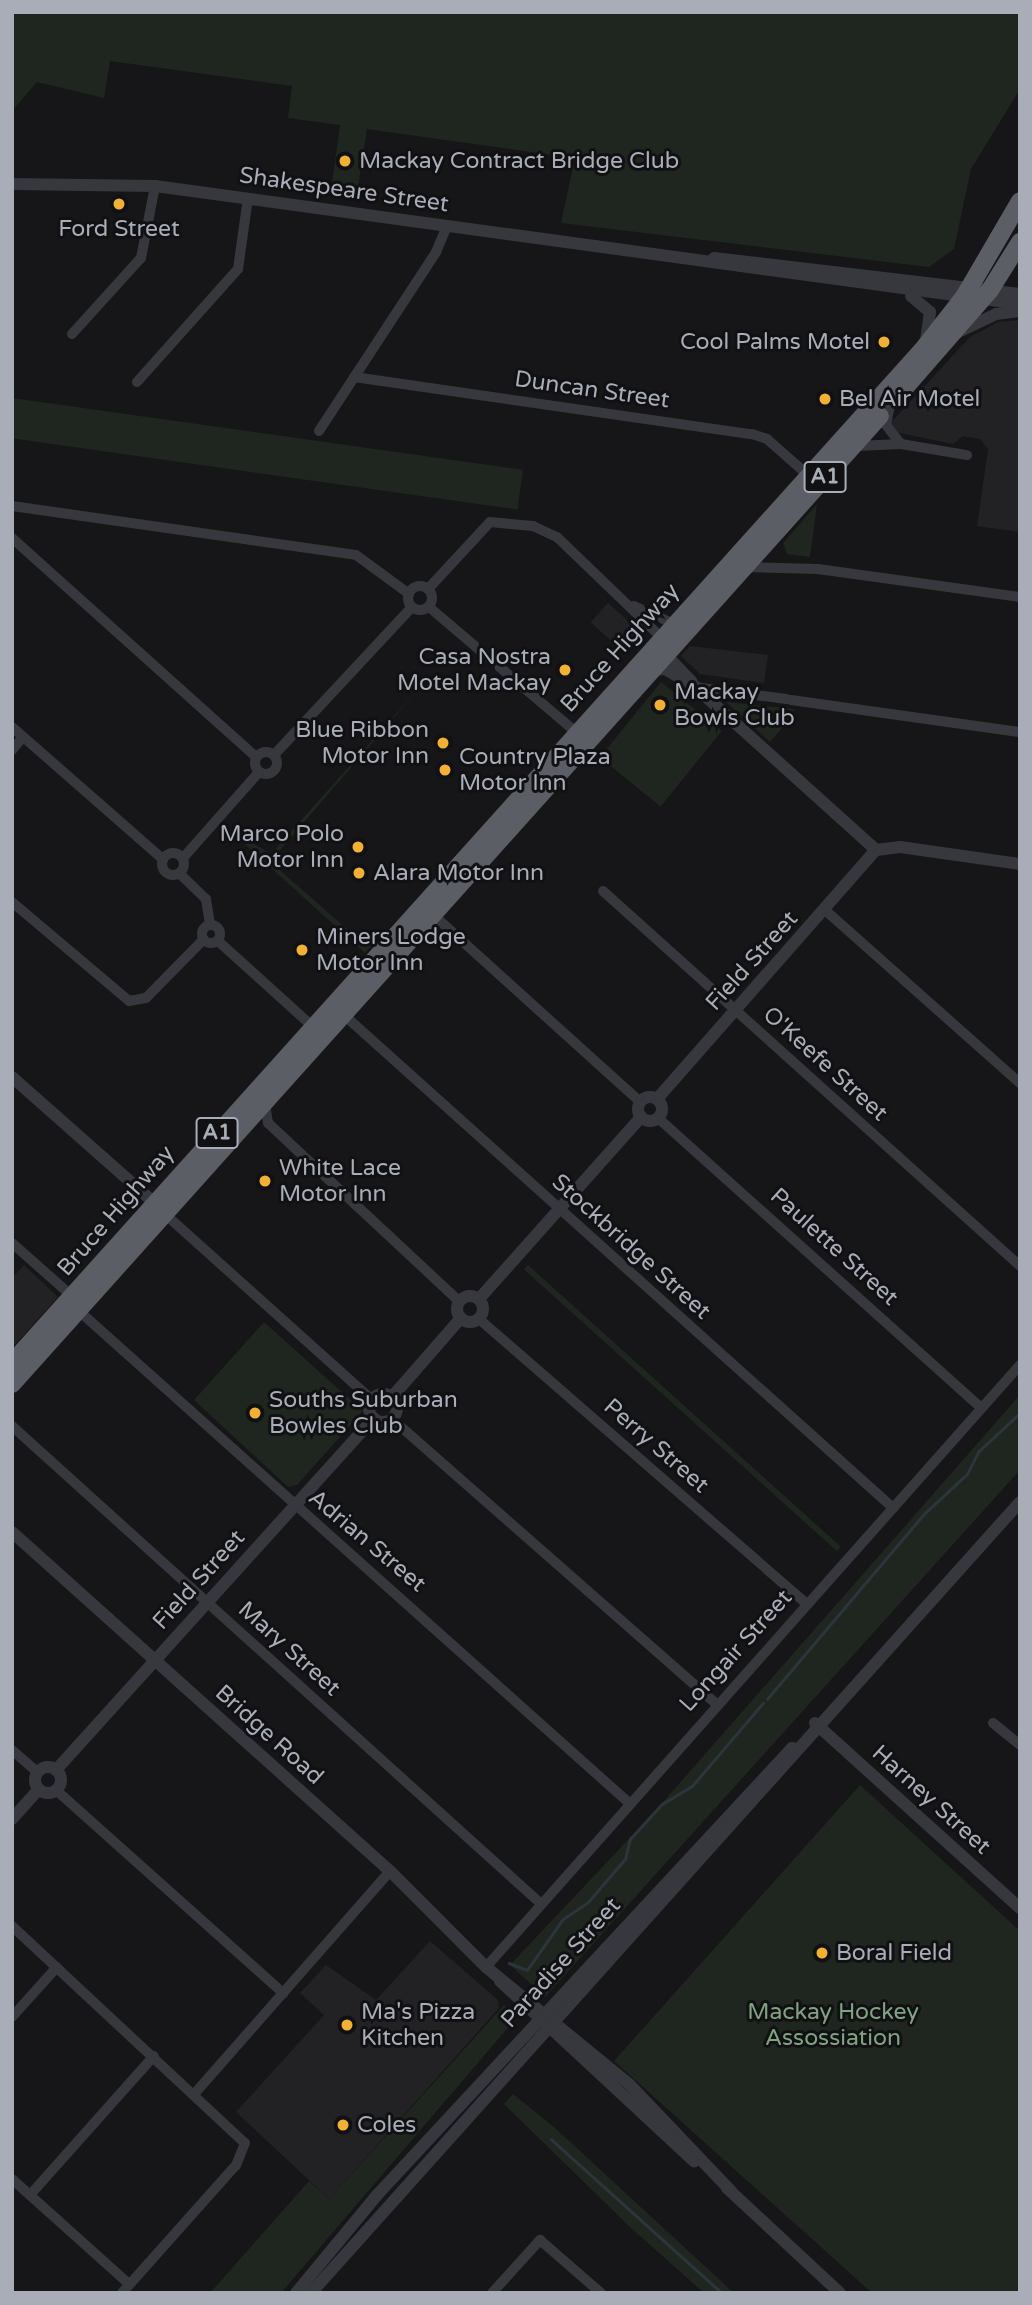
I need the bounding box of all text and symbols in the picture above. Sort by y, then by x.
place label: Mackay Contract Bridge Club [359,147,679,175]
marker: Mackay Contract Bridge Club [337,153,353,169]
street label: Shakespeare Street [238,162,450,218]
marker: Ford Street [111,196,127,212]
place label: Ford Street [58,215,180,243]
place label: Cool Palms Motel [680,328,870,356]
marker: Cool Palms Motel [876,334,892,350]
street label: Duncan Street [513,365,671,415]
place label: Bel Air Motel [839,385,980,413]
marker: Bel Air Motel [817,391,833,407]
road number: A1 [802,460,848,494]
street label: Bruce Highway [555,578,685,718]
place label: Casa Nostra Motel Mackay [397,643,551,697]
marker: Casa Nostra Motel Mackay [557,662,573,678]
place label: Mackay Bowls Club [674,678,795,732]
marker: Mackay Bowls Club [652,697,668,713]
place label: Blue Ribbon Motor Inn [295,716,429,770]
marker: Blue Ribbon Motor Inn [435,735,451,751]
place label: Country Plaza Motor Inn [459,743,611,797]
marker: Country Plaza Motor Inn [437,762,453,778]
place label: Marco Polo Motor Inn [219,820,344,874]
marker: Marco Polo Motor Inn [350,839,366,855]
place label: Alara Motor Inn [373,859,544,887]
marker: Alara Motor Inn [351,865,367,881]
street label: Field Street [700,906,804,1016]
place label: Miners Lodge Motor Inn [316,923,466,977]
marker: Miners Lodge Motor Inn [294,942,310,958]
street label: O'Keefe Street [757,1001,893,1127]
road number: A1 [194,1116,240,1150]
street label: Bruce Highway [52,1140,180,1282]
place label: White Lace Motor Inn [279,1154,401,1208]
street label: Stockbridge Street [546,1169,716,1325]
marker: White Lace Motor Inn [257,1173,273,1189]
street label: Paulette Street [764,1182,904,1312]
place label: Souths Suburban Bowles Club [269,1386,458,1440]
street label: Perry Street [598,1393,714,1499]
marker: Souths Suburban Bowles Club [247,1405,263,1421]
street label: Adrian Street [303,1484,431,1598]
street label: Field Street [147,1525,251,1635]
street label: Longair Street [674,1584,798,1718]
street label: Mary Street [232,1596,346,1702]
street label: Bridge Road [209,1679,329,1791]
street label: Harney Street [866,1740,996,1860]
street label: Paradise Street [495,1892,627,2034]
place label: Boral Field [836,1939,952,1967]
marker: Boral Field [814,1945,830,1961]
place label: Ma's Pizza Kitchen [361,1998,475,2052]
park label: Mackay Hockey Assossiation [747,1998,919,2052]
marker: Ma's Pizza Kitchen [339,2017,355,2033]
place label: Coles [357,2111,416,2139]
marker: Coles [335,2117,351,2133]

